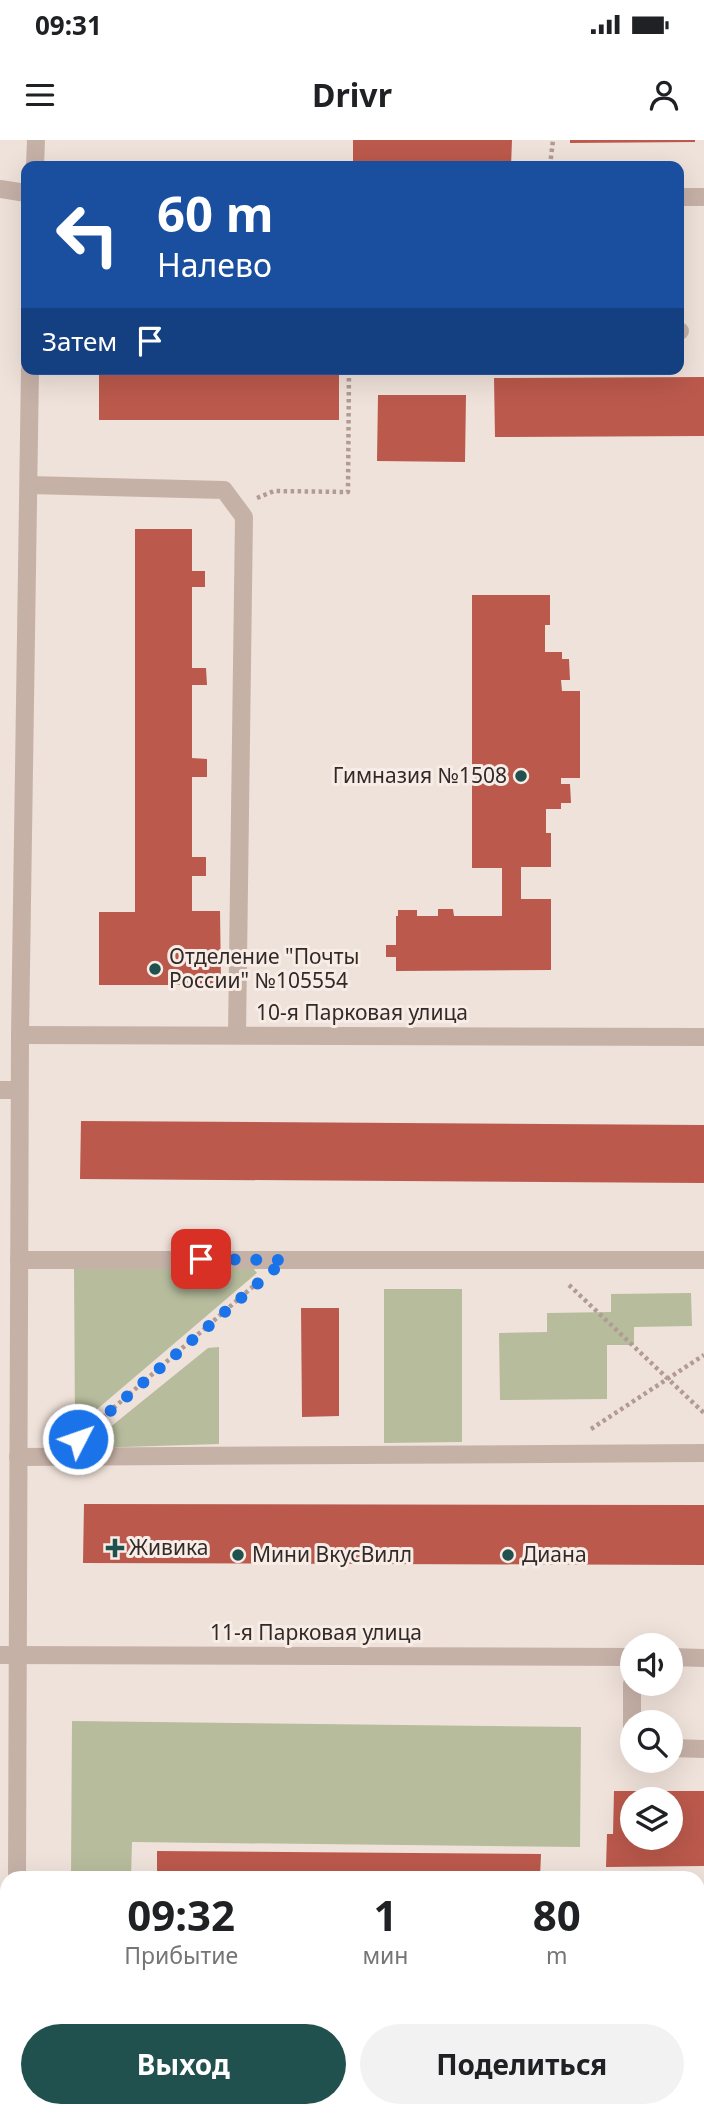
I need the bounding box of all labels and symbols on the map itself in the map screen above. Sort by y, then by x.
place label: Гимназия №1508 [333,761,507,789]
marker: Гимназия №1508 [513,768,529,784]
place label: Отделение "Почты России" №105554 [169,942,359,994]
marker: Отделение "Почты России" №105554 [147,961,163,977]
street label: 10-я Парковая улица [256,998,468,1026]
pin [171,1229,231,1289]
position arrow [41,1402,115,1476]
place label: Живика [129,1533,208,1561]
marker: Живика [107,1540,123,1556]
place label: Мини ВкусВилл [252,1540,412,1568]
place label: Диана [522,1540,587,1568]
marker: Мини ВкусВилл [230,1547,246,1563]
marker: Диана [500,1547,516,1563]
street label: 11-я Парковая улица [210,1618,422,1646]

